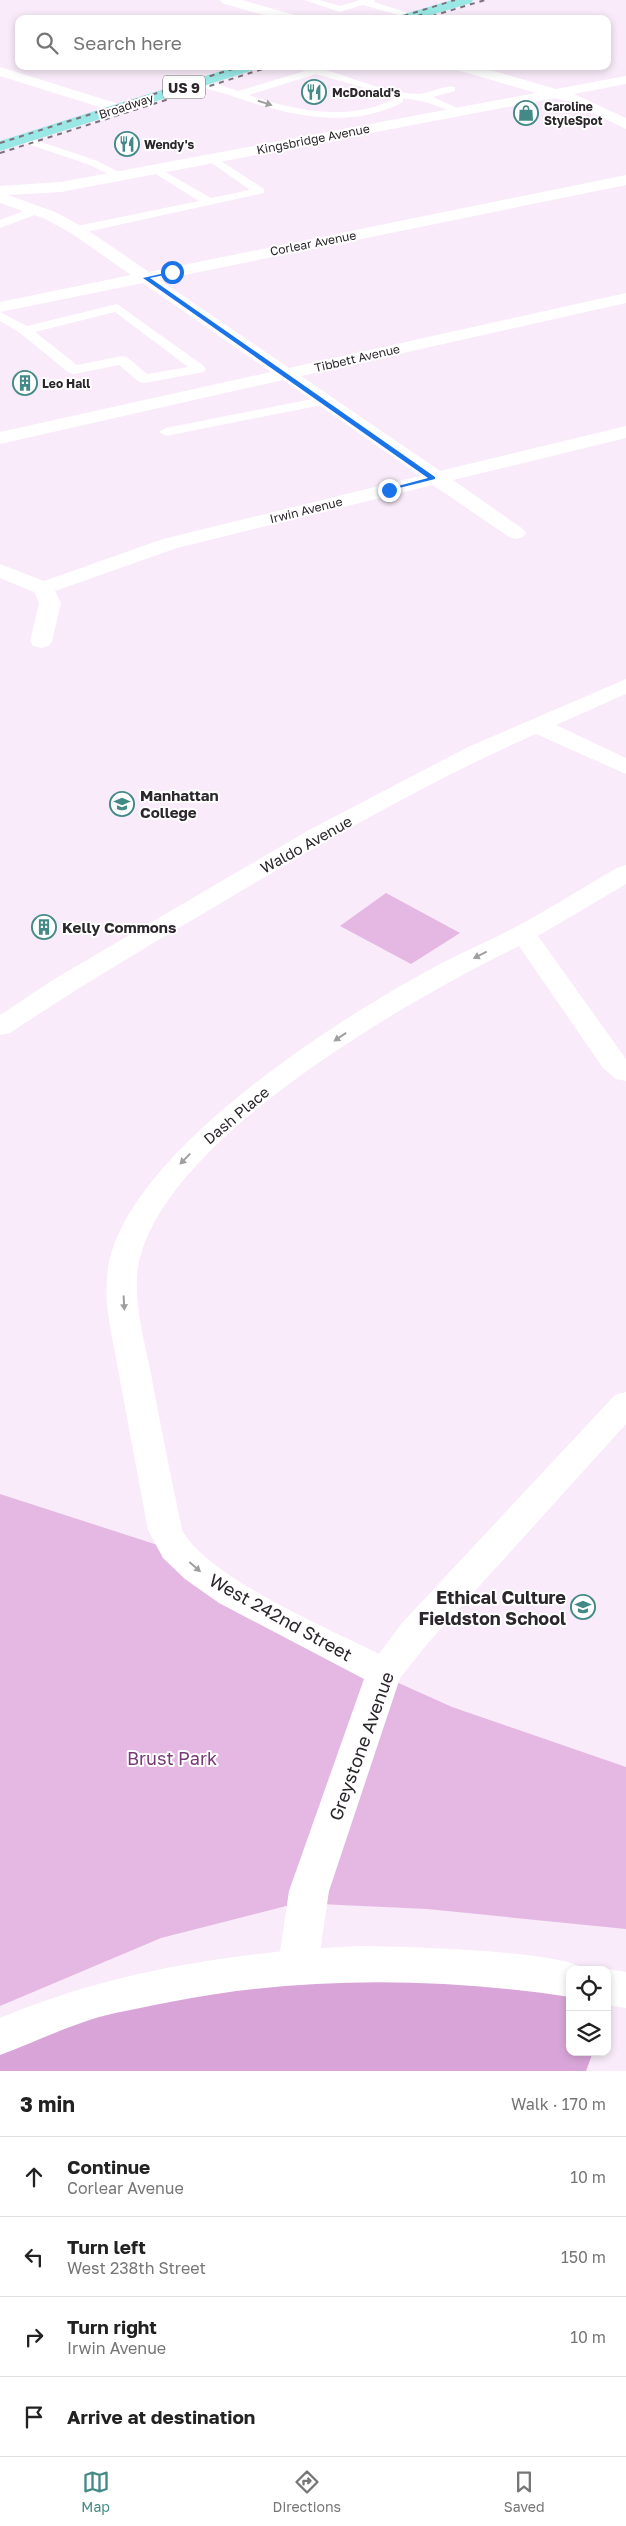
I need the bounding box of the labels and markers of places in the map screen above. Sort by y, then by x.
restaurant icon: McDonald's [301,79,327,105]
place label: McDonald's [332,85,401,100]
place label: Caroline StyleSpot [544,99,603,128]
shop icon: Caroline StyleSpot [513,100,539,126]
restaurant icon: Wendy's [114,131,140,157]
place label: Wendy's [144,137,195,152]
building icon: Leo Hall [12,370,38,396]
place label: Leo Hall [42,376,90,391]
place label: Manhattan College [140,786,219,821]
school or university icon: Manhattan College [109,791,135,817]
building icon: Kelly Commons [31,914,57,940]
place label: Kelly Commons [62,918,176,936]
place label: Ethical Culture Fieldston School [418,1586,566,1629]
school or university icon: Ethical Culture Fieldston School [570,1594,596,1620]

